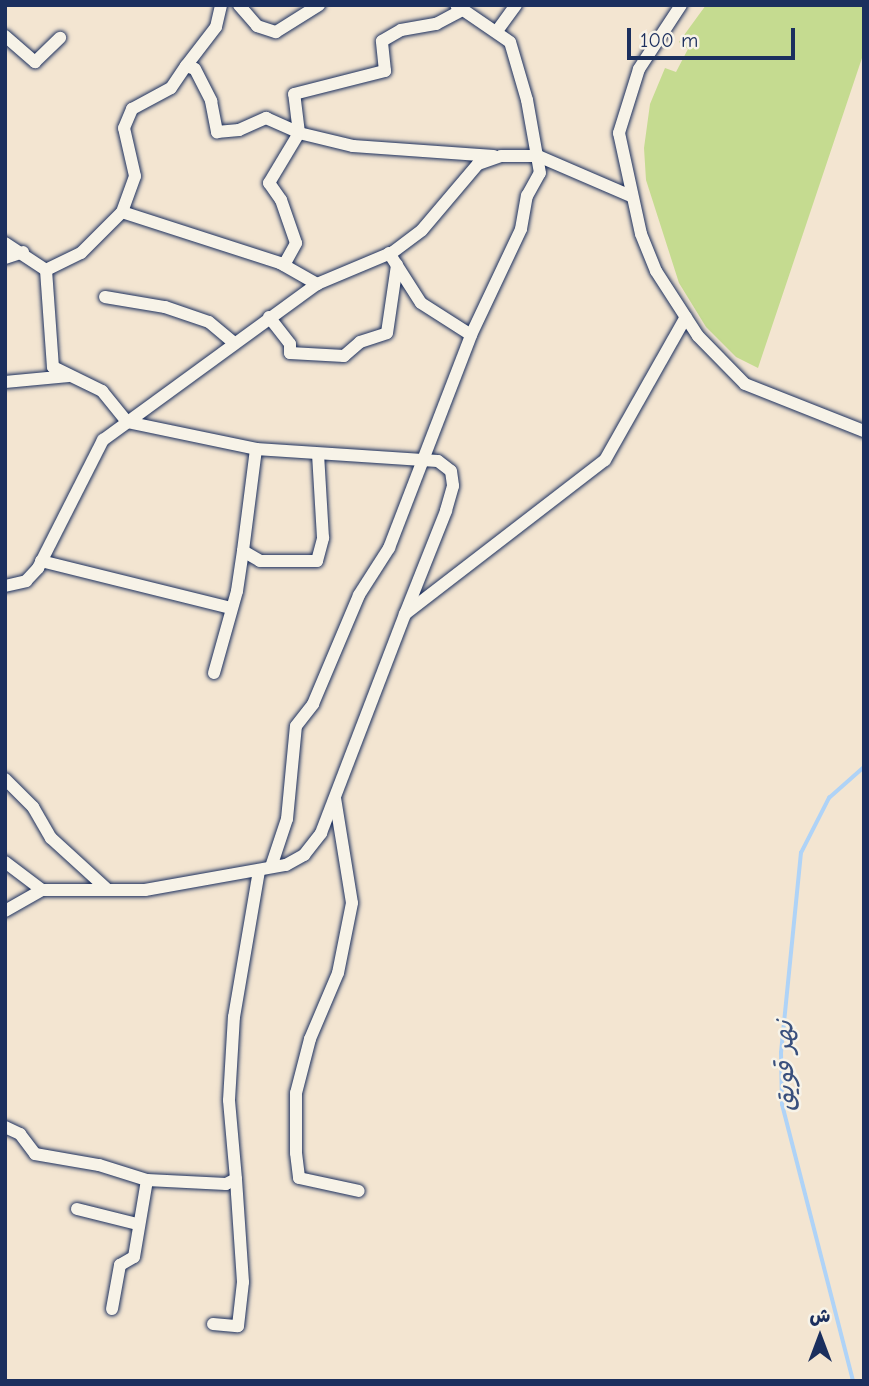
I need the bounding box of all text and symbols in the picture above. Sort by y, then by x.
scale bar [631,14,799,58]
text: 100 m [640,28,698,52]
water label: نهر قويق [770,1020,802,1112]
north arrow [785,1302,855,1372]
text: ش [810,1305,830,1327]

